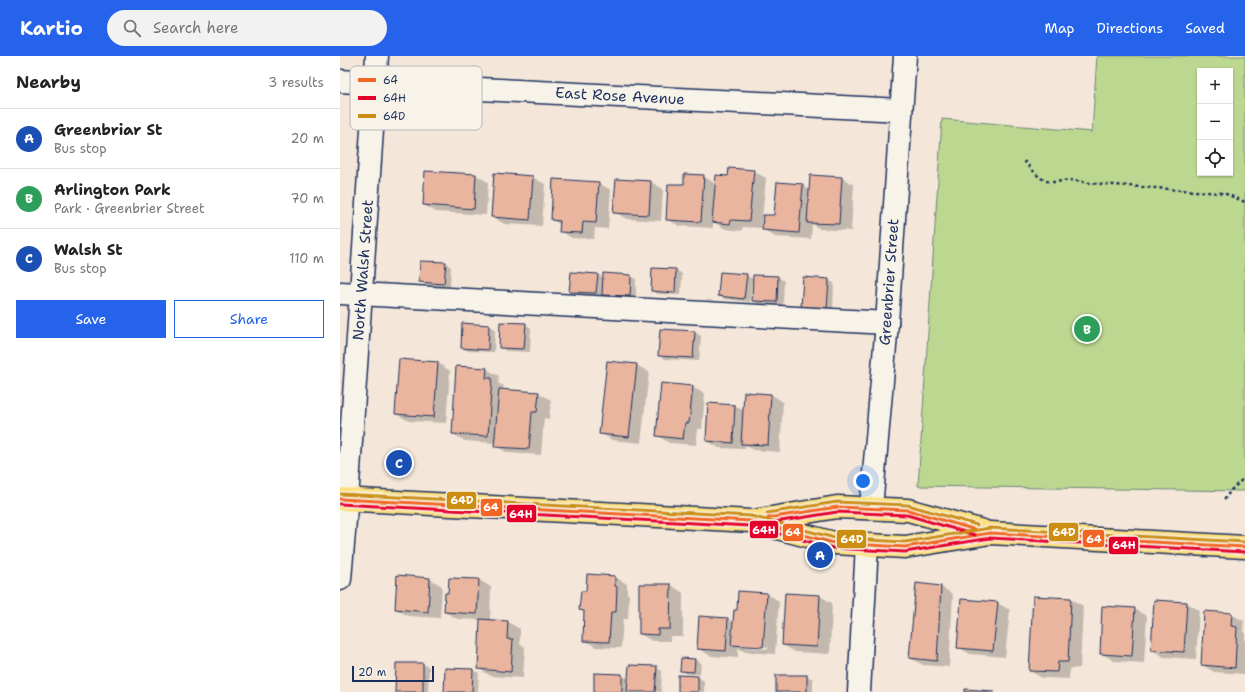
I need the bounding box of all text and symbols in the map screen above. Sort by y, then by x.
search box [107,10,387,46]
text: Kartio [20,16,83,41]
icon: search [121,17,143,39]
text: Search here [153,18,239,38]
text: Map [1045,19,1075,37]
text: Directions [1097,19,1163,37]
text: Saved [1185,19,1225,37]
legend [350,66,482,130]
map controls [1197,68,1233,176]
button: + [1197,68,1233,104]
text: Nearby [16,71,81,93]
text: 64 [383,73,398,88]
text: 3 results [268,74,324,91]
street label: East Rose Avenue [555,83,685,109]
text: 64H [383,91,406,106]
button: − [1197,104,1233,140]
text: 64D [383,109,405,124]
text: Greenbriar St [54,120,162,140]
text: A [24,130,34,147]
text: 20 m [291,130,324,147]
text: Bus stop [54,140,106,157]
button: locate [1197,140,1233,176]
text: Arlington Park [54,180,171,200]
text: B [25,190,33,207]
text: 70 m [290,190,324,207]
street label: North Walsh Street [348,199,378,341]
text: Park · Greenbrier Street [54,200,205,217]
street label: Greenbrier Street [875,218,903,346]
text: Walsh St [54,240,123,260]
text: C [25,250,33,267]
text: 110 m [289,250,324,267]
text: Bus stop [54,260,106,277]
button: Save [16,300,166,338]
button: Share [174,300,324,338]
pin: B [1074,314,1100,344]
pin: C [386,448,412,478]
your location [853,471,873,491]
line badge: 64D [446,491,477,510]
text: 64D [451,493,474,508]
line badge: 64 [480,498,503,517]
text: 64 [483,500,499,515]
line badge: 64H [506,504,537,523]
text: 64H [509,507,533,522]
line badge: 64H [749,520,779,539]
line badge: 64D [1048,522,1079,542]
text: 64H [752,523,776,538]
line badge: 64 [782,523,804,542]
text: 64 [785,525,801,540]
text: 64D [1053,525,1076,540]
line badge: 64D [836,529,867,549]
line badge: 64 [1082,529,1105,548]
text: 64D [841,532,864,547]
text: 64 [1086,532,1102,547]
line badge: 64H [1108,536,1139,555]
text: 64H [1112,538,1136,553]
pin: A [807,540,833,570]
scale bar [352,664,434,683]
text: 20 m [358,665,386,680]

